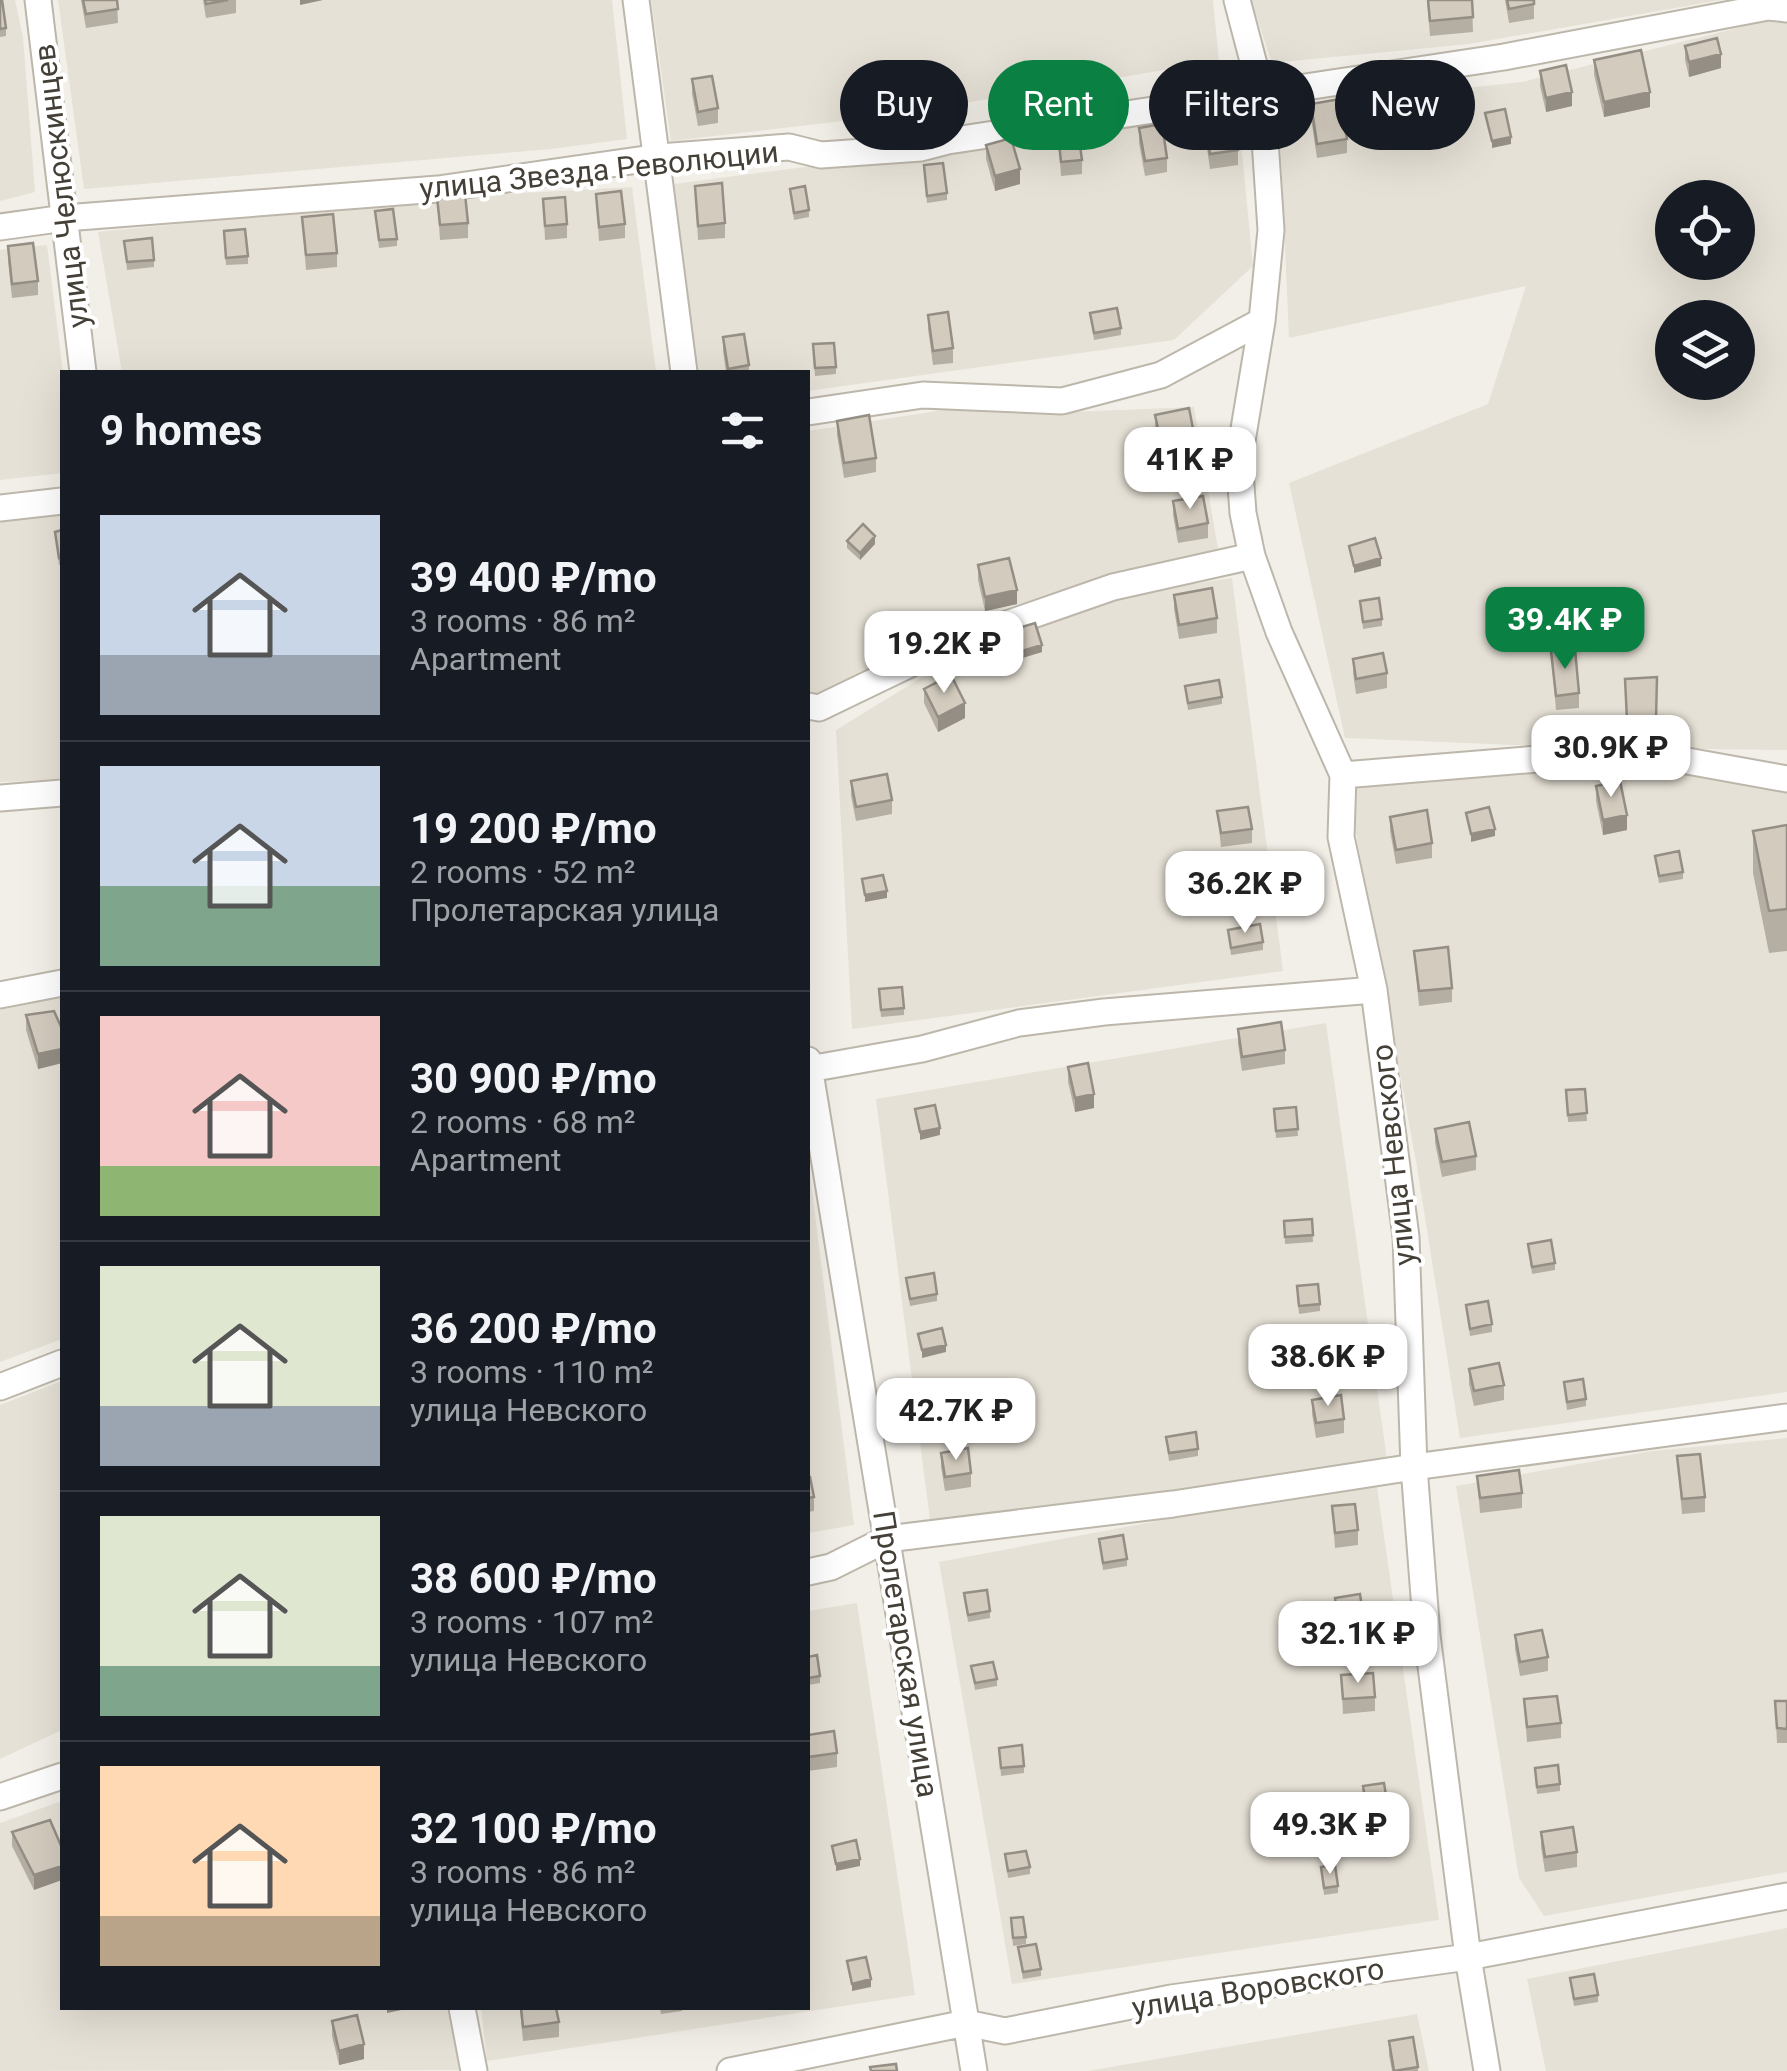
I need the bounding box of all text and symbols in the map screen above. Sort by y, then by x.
street label: улица Челюскинцев [26,42,96,330]
chip: Buy [840,60,968,150]
chip: Rent [988,60,1129,150]
chip: Filters [1149,60,1315,150]
chip: New [1335,60,1475,150]
street label: улица Звезда Революции [418,134,780,206]
map controls [1655,180,1755,400]
button: locate [1655,180,1755,280]
button: layers [1655,300,1755,400]
icon: filters [715,403,770,458]
text: 9 homes [100,406,262,455]
pin: 41K ₽ [1120,427,1260,512]
text: 41K ₽ [1146,440,1234,478]
text: 39 400 ₽/mo [410,553,657,602]
icon: home [180,555,300,675]
pin: 39.4K ₽ [1473,587,1657,672]
text: 39.4K ₽ [1507,600,1623,638]
text: 3 rooms · 86 m² [410,602,635,640]
pin: 19.2K ₽ [852,611,1036,696]
text: 19.2K ₽ [886,624,1002,662]
text: Apartment [410,640,562,678]
pin: 30.9K ₽ [1519,715,1703,800]
text: 30.9K ₽ [1553,728,1669,766]
text: 19 200 ₽/mo [410,804,657,853]
icon: home [180,806,300,926]
pin: 36.2K ₽ [1153,851,1337,936]
text: 2 rooms · 52 m² [410,853,635,891]
text: 36.2K ₽ [1187,864,1303,902]
text: Пролетарская улица [410,891,719,929]
street label: улица Невского [1364,1043,1422,1267]
text: 30 900 ₽/mo [410,1054,657,1103]
icon: home [180,1056,300,1176]
text: 2 rooms · 68 m² [410,1103,635,1141]
text: Apartment [410,1141,562,1179]
text: 36 200 ₽/mo [410,1304,657,1353]
icon: home [180,1306,300,1426]
pin: 38.6K ₽ [1236,1324,1420,1409]
text: 38.6K ₽ [1270,1337,1386,1375]
text: 3 rooms · 110 m² [410,1353,653,1391]
pin: 42.7K ₽ [864,1378,1048,1463]
text: улица Невского [410,1391,647,1429]
text: 42.7K ₽ [898,1391,1014,1429]
street label: Пролетарская улица [866,1508,946,1800]
text: 38 600 ₽/mo [410,1554,657,1603]
icon: home [180,1556,300,1676]
pin: 32.1K ₽ [1266,1601,1450,1686]
text: 3 rooms · 107 m² [410,1603,653,1641]
text: 32.1K ₽ [1300,1614,1416,1652]
text: улица Невского [410,1641,647,1679]
pin: 49.3K ₽ [1238,1792,1422,1877]
text: 32 100 ₽/mo [410,1804,657,1853]
text: 49.3K ₽ [1272,1805,1388,1843]
icon: home [180,1806,300,1926]
text: 3 rooms · 86 m² [410,1853,635,1891]
text: улица Невского [410,1891,647,1929]
street label: улица Воровского [1129,1951,1387,2025]

